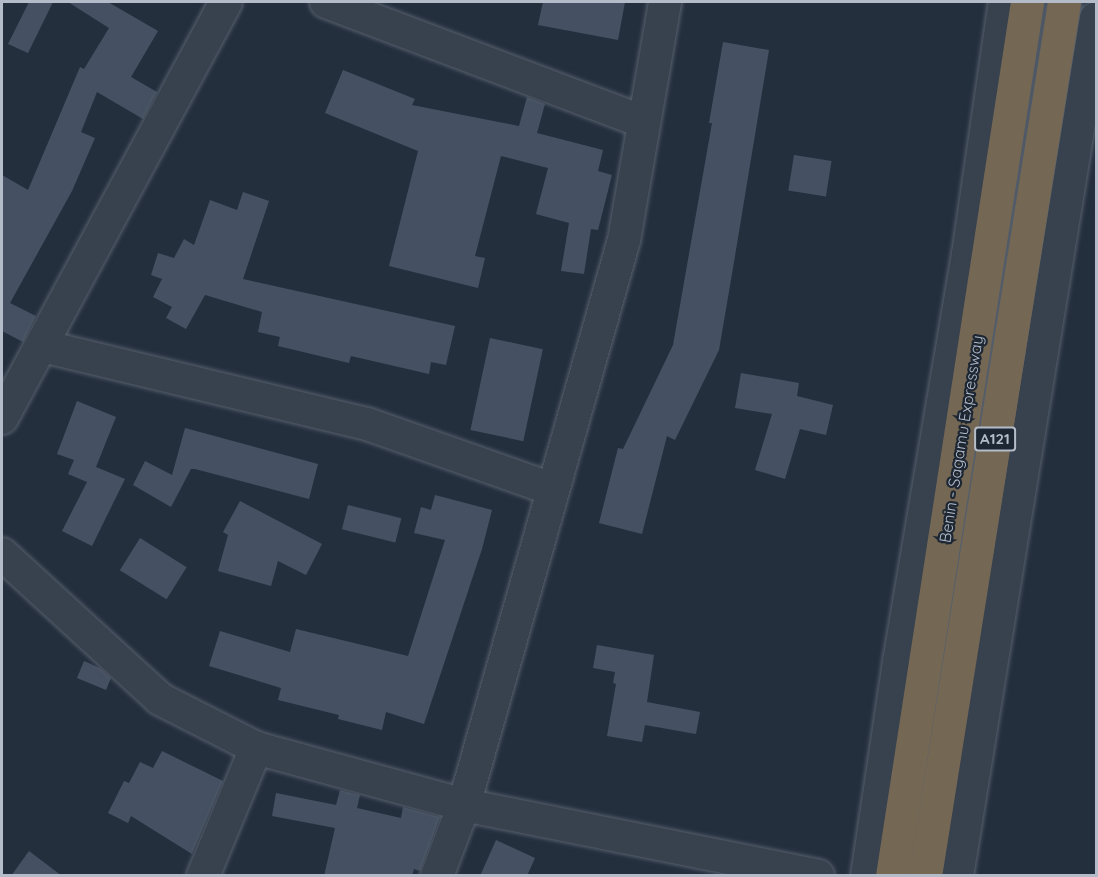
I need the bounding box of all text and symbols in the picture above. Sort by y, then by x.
street label: Benin - Sagamu Expressway [935,334,987,544]
road number: A121 [974,427,1016,451]

